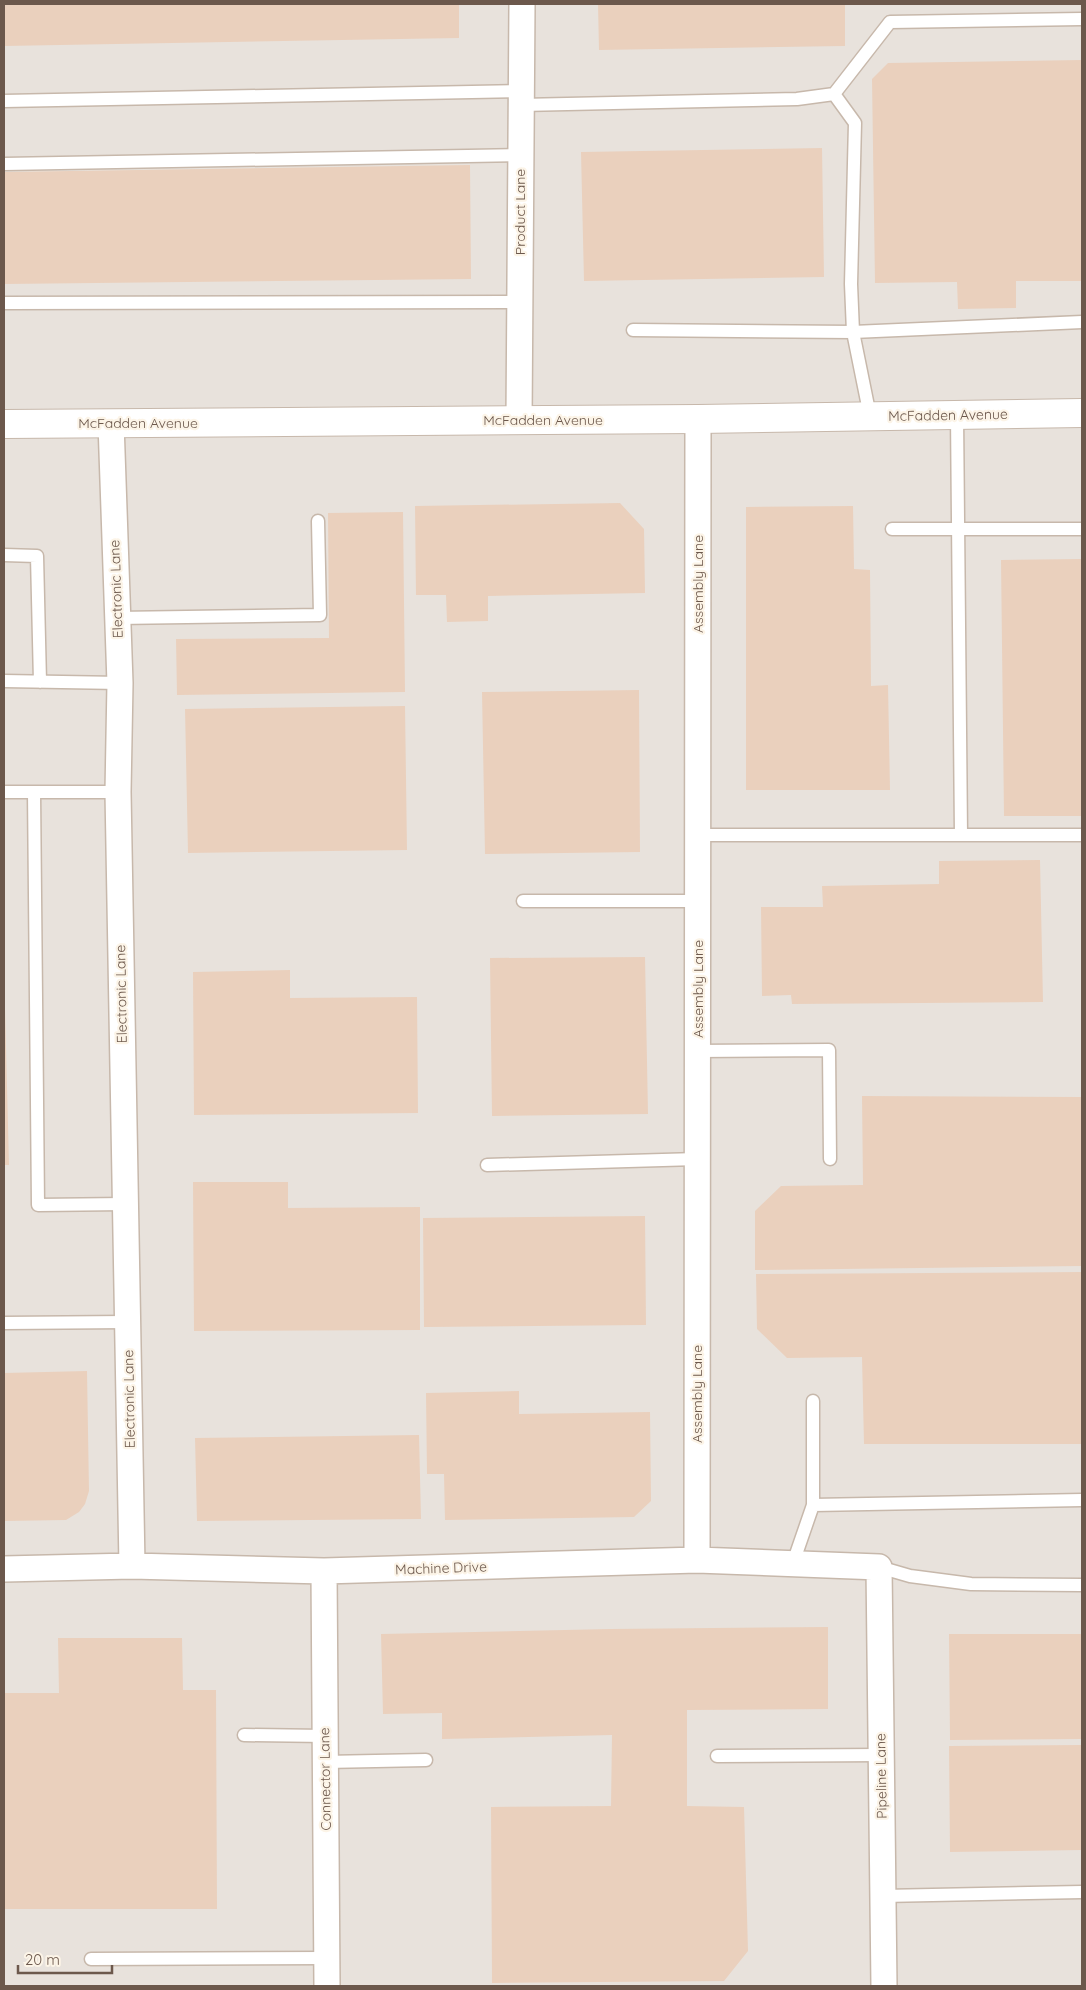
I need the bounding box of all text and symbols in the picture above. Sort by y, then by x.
street label: Product Lane [511,169,529,255]
street label: McFadden Avenue [888,405,1008,425]
street label: McFadden Avenue [483,411,603,429]
street label: McFadden Avenue [78,414,198,432]
street label: Assembly Lane [689,535,707,633]
street label: Electronic Lane [105,539,127,639]
street label: Assembly Lane [689,940,707,1038]
street label: Electronic Lane [111,944,131,1043]
street label: Assembly Lane [688,1345,706,1443]
street label: Electronic Lane [119,1349,139,1448]
street label: Machine Drive [395,1557,487,1579]
street label: Connector Lane [315,1727,335,1831]
street label: Pipeline Lane [871,1733,891,1819]
scale bar [18,1942,111,1974]
text: 20 m [25,1950,60,1969]

